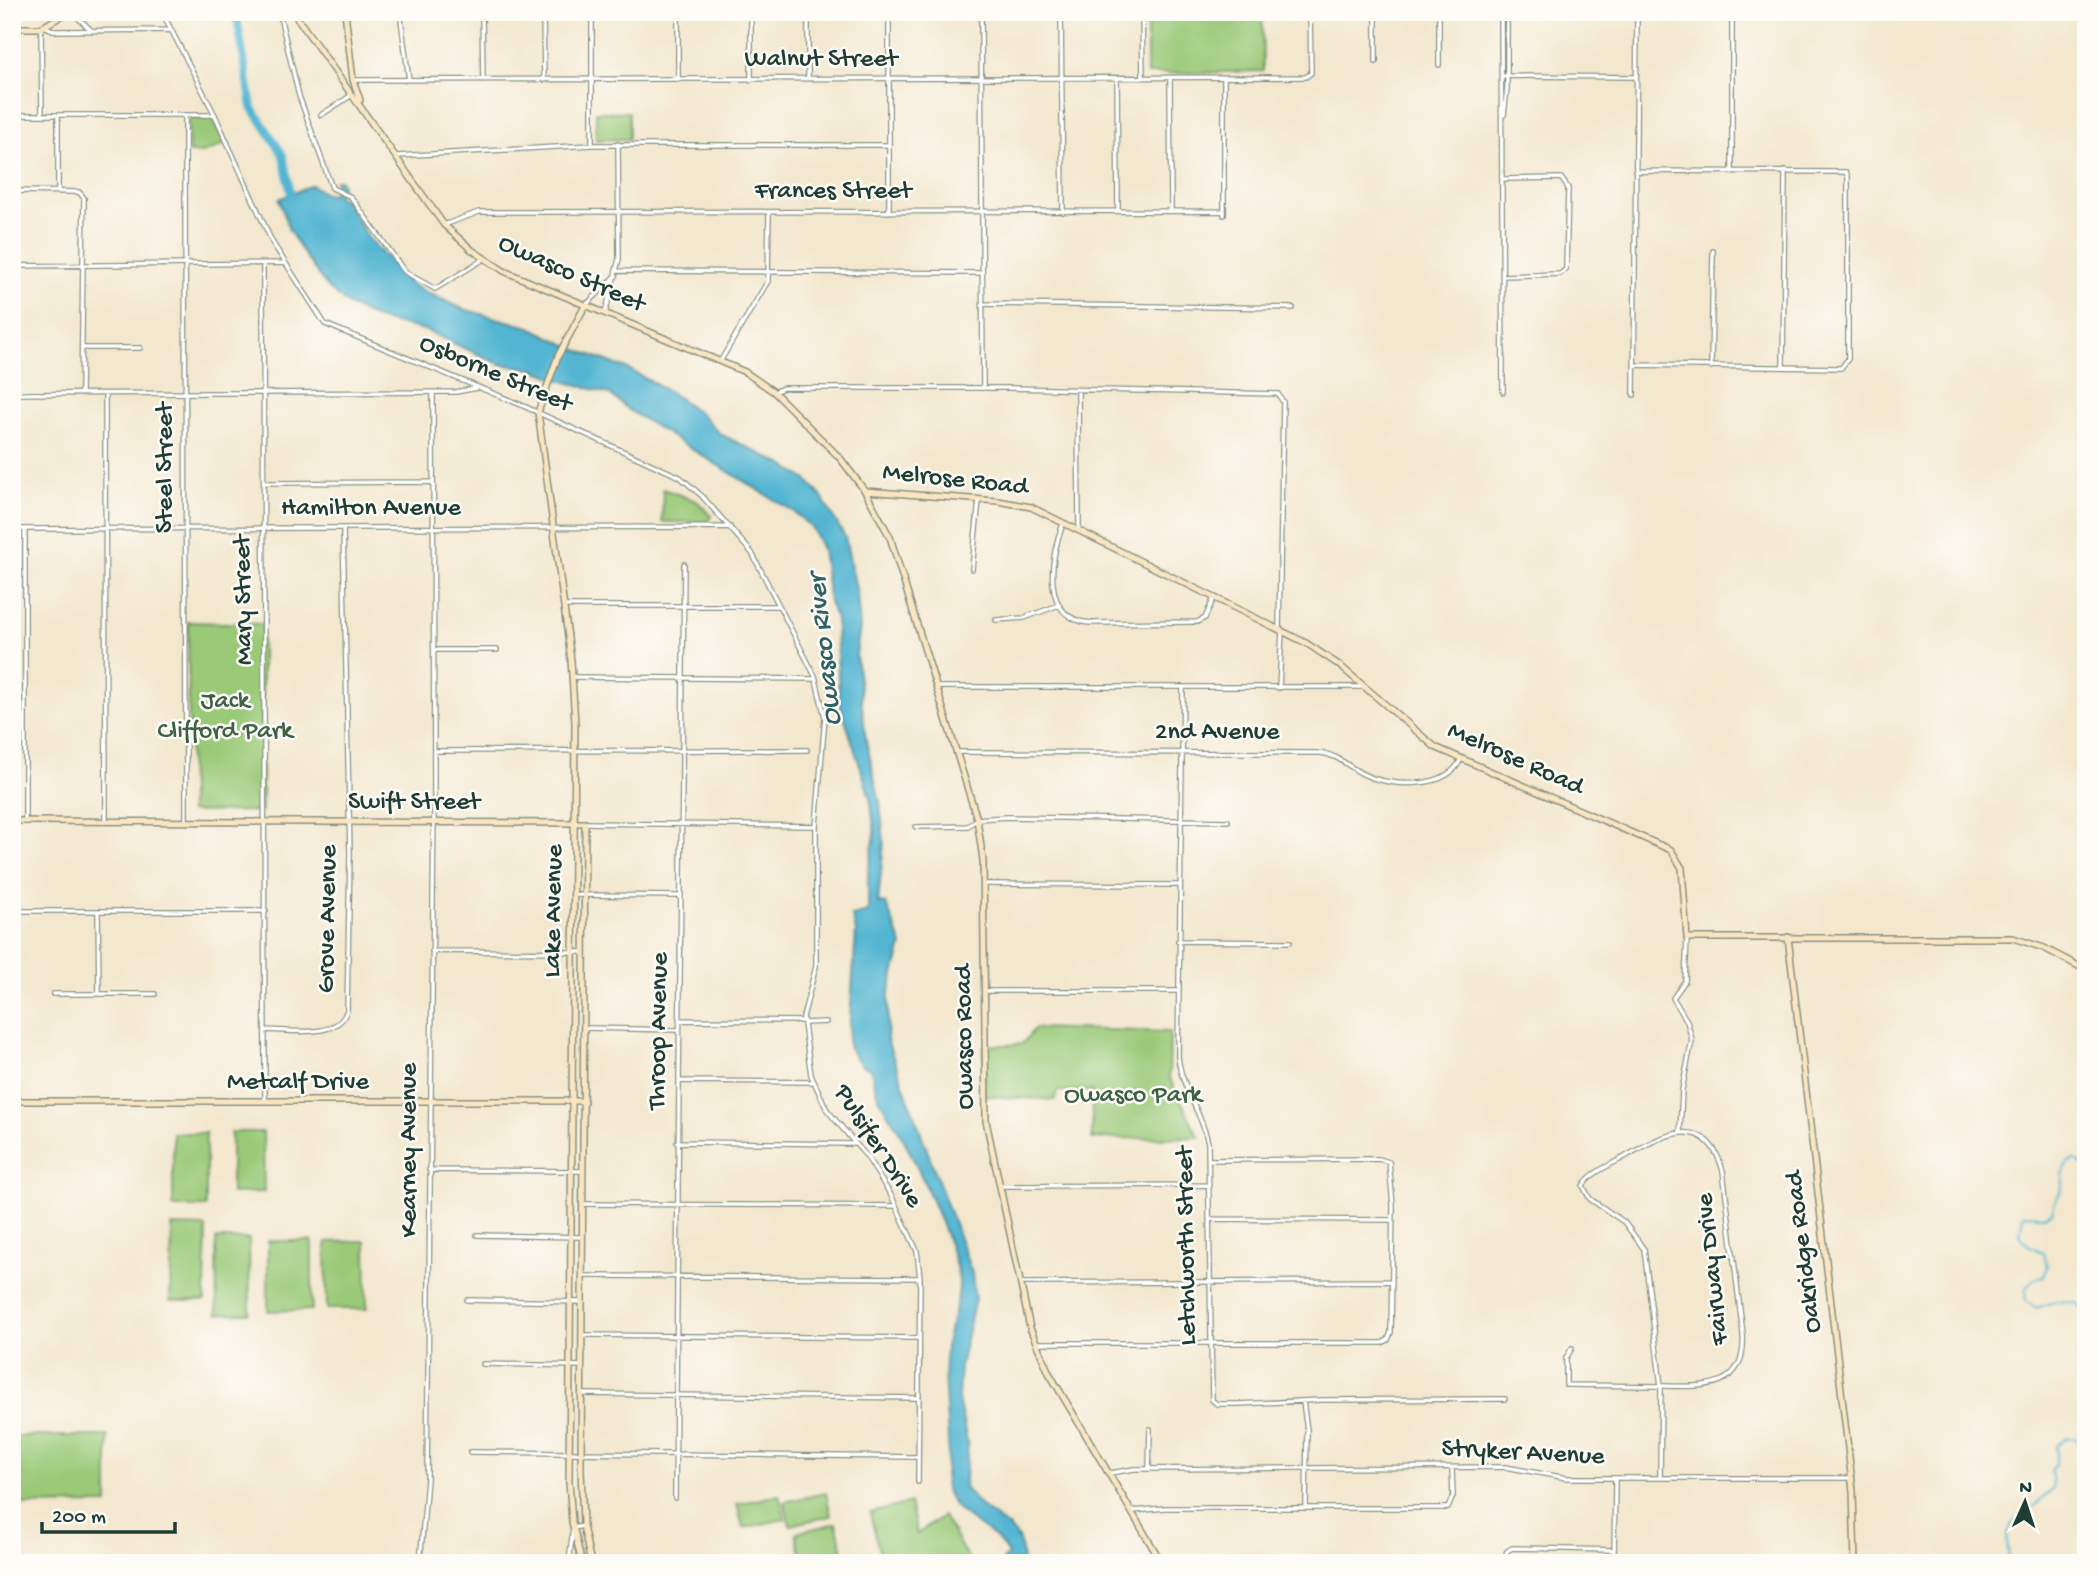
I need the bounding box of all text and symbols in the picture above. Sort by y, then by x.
street label: Walnut Street [745,45,900,76]
street label: Frances Street [754,177,914,208]
street label: Owasco Street [493,229,651,322]
street label: Osborne Street [414,329,578,422]
street label: Steel Street [151,400,182,533]
street label: Melrose Road [881,458,1031,504]
street label: Hamilton Avenue [281,494,462,525]
street label: Mary Street [228,532,262,665]
water label: Owasco River [801,567,850,728]
park label: Jack Clifford Park [157,687,295,748]
street label: Melrose Road [1442,716,1590,805]
street label: 2nd Avenue [1155,718,1280,749]
street label: Swift Street [348,788,482,819]
street label: Grove Avenue [312,844,346,993]
street label: Lake Avenue [538,844,572,978]
street label: Throop Avenue [643,952,677,1112]
street label: Owasco Road [949,962,983,1110]
street label: Kearney Avenue [395,1062,426,1237]
street label: Metcalf Drive [227,1068,370,1099]
street label: Pulsifer Drive [825,1079,929,1215]
park label: Owasco Park [1064,1081,1204,1112]
street label: Letchworth Street [1171,1144,1205,1346]
street label: Oakridge Road [1779,1168,1830,1335]
street label: Fairway Drive [1691,1191,1738,1348]
street label: Stryker Avenue [1441,1434,1606,1474]
north arrow [1990,1466,2060,1536]
text: N [2019,1477,2033,1500]
scale bar [42,1491,175,1535]
text: 200 m [52,1506,106,1531]

